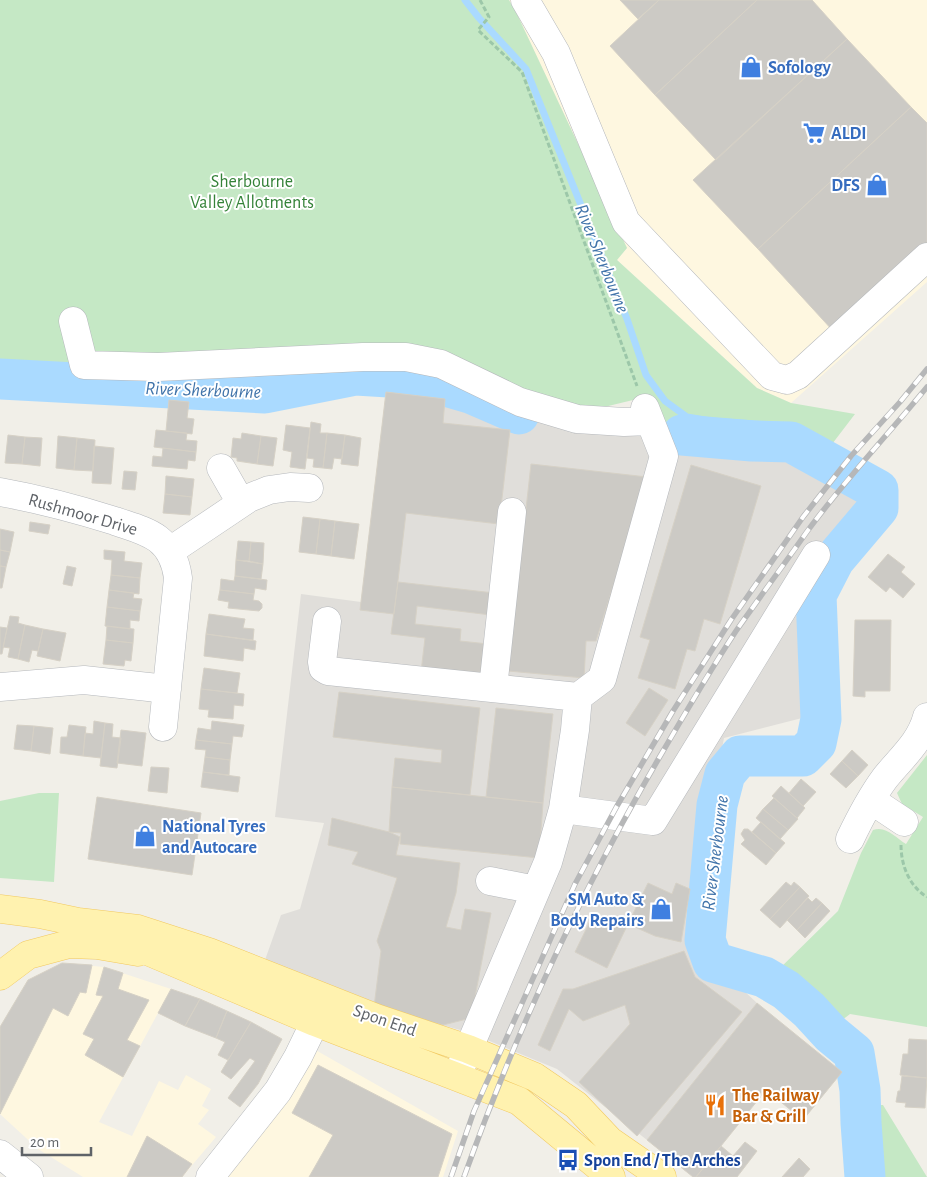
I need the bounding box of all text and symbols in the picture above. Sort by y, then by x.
shop icon: Sofology [738,54,764,80]
place label: Sofology [768,59,832,77]
supermarket icon: ALDI [801,120,827,146]
place label: ALDI [831,125,867,143]
shop icon: DFS [864,172,890,198]
park label: Sherbourne Valley Allotments [190,173,314,212]
place label: DFS [831,177,860,195]
water label: River Sherbourne [571,201,632,316]
water label: River Sherbourne [145,379,261,402]
street label: Rushmoor Drive [26,491,139,539]
water label: River Sherbourne [699,795,732,912]
place label: National Tyres and Autocare [162,818,266,857]
shop icon: National Tyres and Autocare [132,823,158,849]
place label: SM Auto & Body Repairs [550,891,644,930]
shop icon: SM Auto & Body Repairs [648,896,674,922]
street label: Spon End [351,1002,419,1040]
place label: The Railway Bar & Grill [732,1087,820,1126]
restaurant icon: The Railway Bar & Grill [702,1092,728,1118]
scale bar [22,1124,91,1156]
text: 20 m [30,1135,59,1150]
bus stop icon: Spon End / The Arches [555,1147,581,1173]
place label: Spon End / The Arches [584,1152,741,1170]

